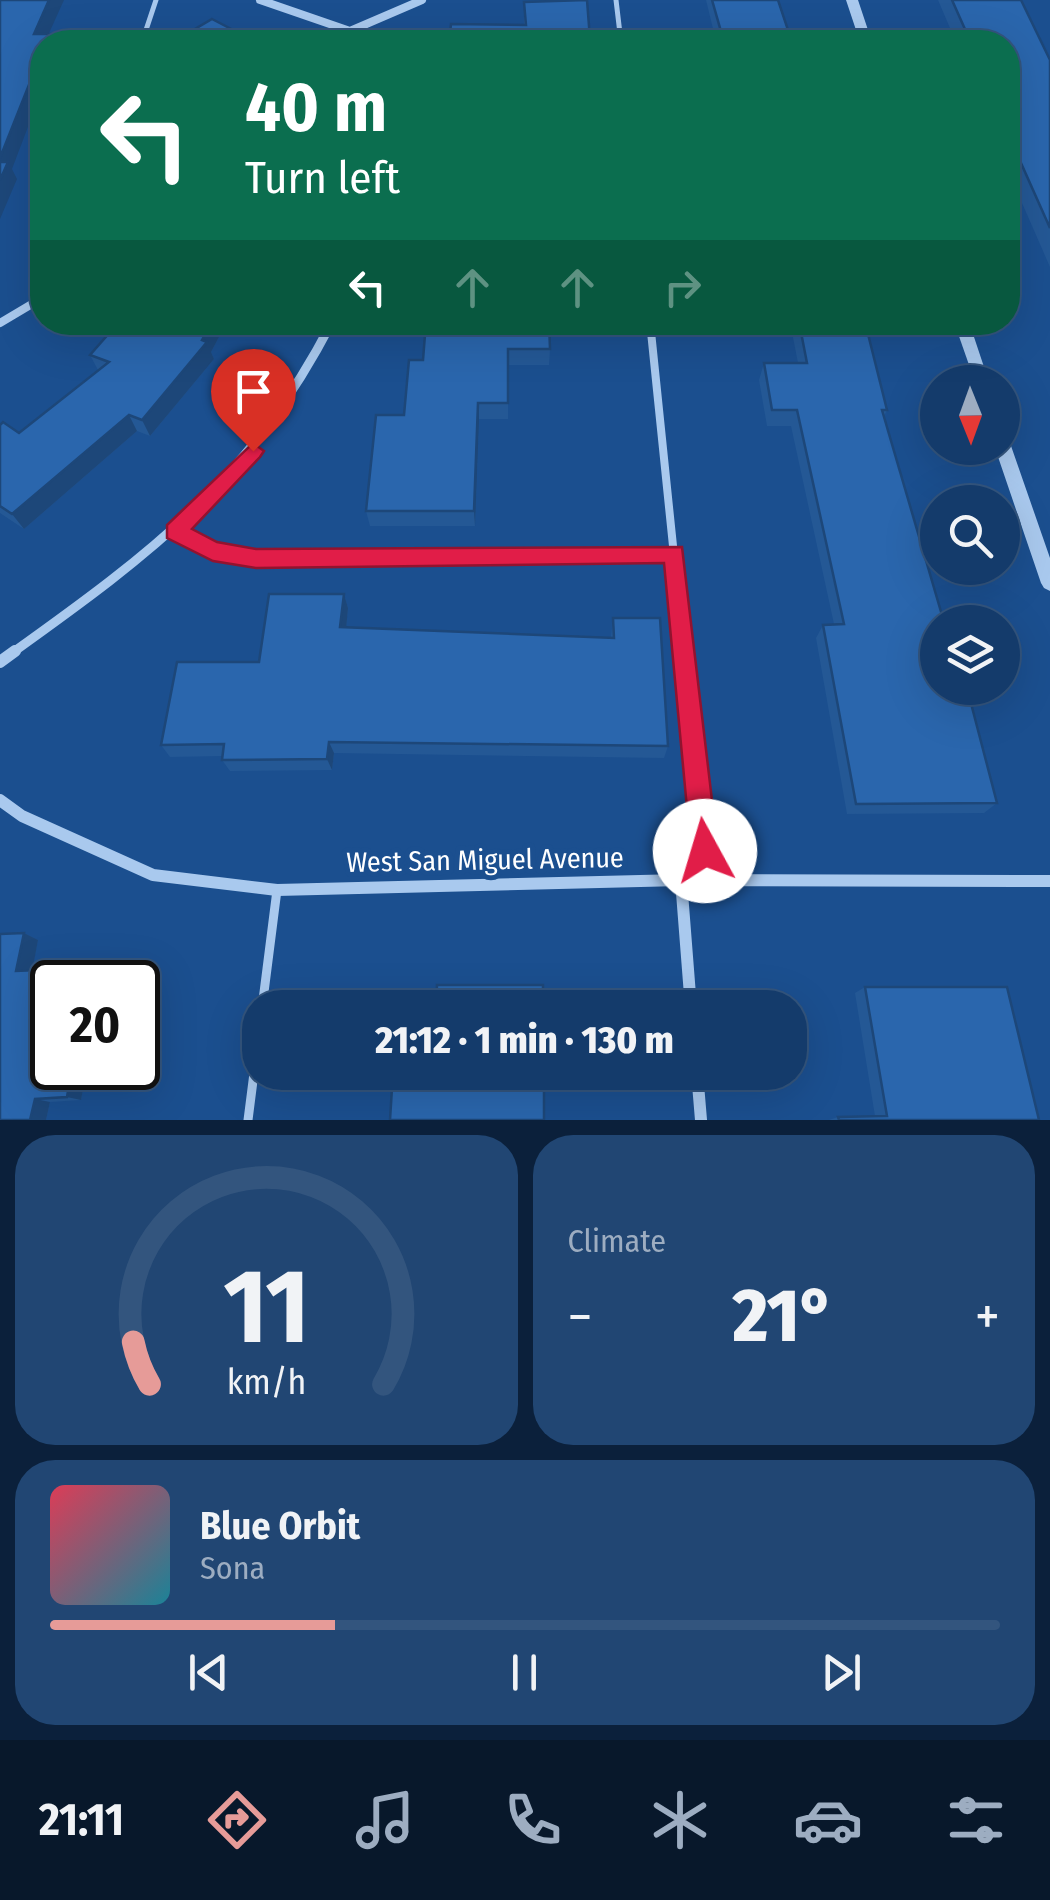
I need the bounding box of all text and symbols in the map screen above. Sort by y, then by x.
text: 40 m [245,66,387,150]
icon: left [80,70,210,200]
text: Turn left [245,151,400,205]
icon: left [340,260,395,315]
icon: ahead [445,260,500,315]
icon: ahead [550,260,605,315]
icon: right [655,260,710,315]
pin [211,349,296,452]
icon: arrive [226,364,281,419]
north arrow [920,365,1020,465]
map controls [920,365,1020,705]
button: search [920,485,1020,585]
button: layers [920,605,1020,705]
position arrow [653,799,757,903]
street label: West San Miguel Avenue [346,841,624,879]
speed limit sign: 20 [30,960,160,1090]
text: 21:12 · 1 min · 130 m [375,1017,674,1063]
text: Climate [568,1222,666,1260]
text: 11 [223,1245,309,1370]
text: 21° [733,1271,834,1361]
text: − [568,1284,592,1350]
text: + [975,1284,1000,1350]
text: km/h [226,1361,306,1403]
text: Blue Orbit [200,1503,360,1549]
text: Sona [200,1549,265,1587]
icon: previous [181,1645,236,1700]
icon: pause [497,1645,552,1700]
icon: next [814,1645,869,1700]
icon: directions [202,1785,272,1855]
icon: music [350,1785,420,1855]
icon: phone [498,1785,568,1855]
icon: climate [645,1785,715,1855]
icon: car [793,1785,863,1855]
icon: filters [941,1785,1011,1855]
text: 21:11 [39,1793,124,1847]

